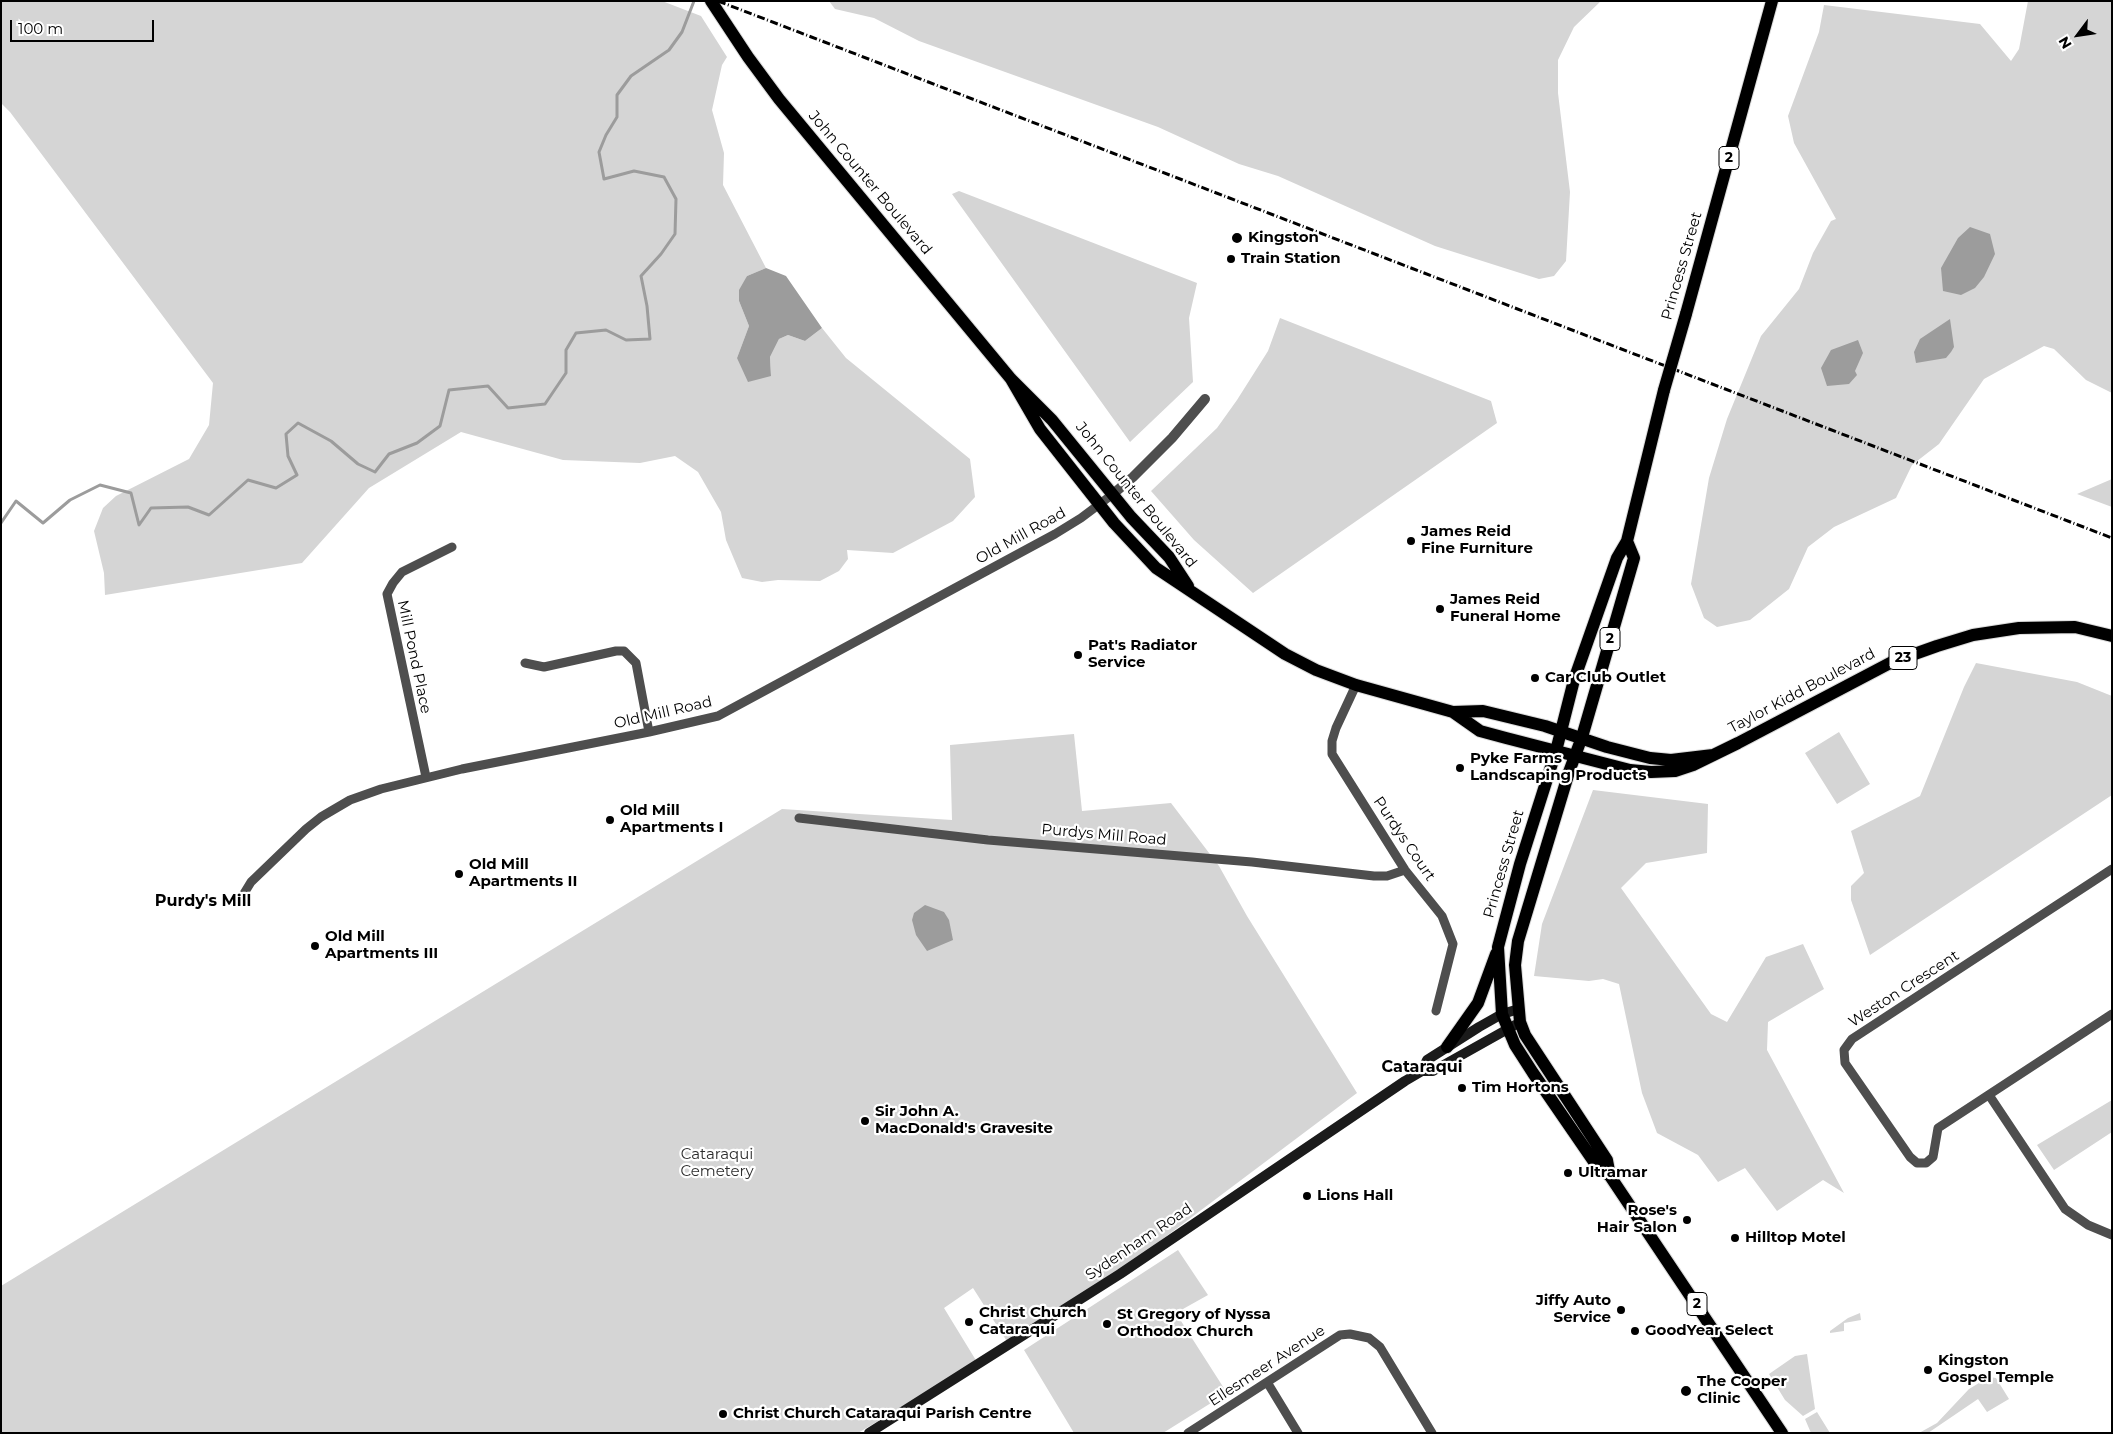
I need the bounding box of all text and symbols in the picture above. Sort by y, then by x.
scale bar [12,10,156,42]
north arrow [2053,10,2103,60]
text: 100 m [18,19,63,38]
text: N [2055,33,2076,52]
street label: John Counter Boulevard [805,107,935,259]
road number: 2 [1719,146,1739,170]
street label: Princess Street [1658,210,1706,322]
place label: Kingston [1248,229,1319,247]
marker: Kingston [1230,231,1244,245]
place label: Train Station [1241,250,1341,268]
marker: Train Station [1225,253,1237,265]
street label: John Counter Boulevard [1072,419,1200,571]
street label: Old Mill Road [973,504,1069,568]
place label: James Reid Fine Furniture [1421,523,1533,558]
marker: James Reid Fine Furniture [1405,535,1417,547]
place label: James Reid Funeral Home [1450,591,1561,626]
street label: Mill Pond Place [393,599,435,715]
marker: James Reid Funeral Home [1434,603,1446,615]
road number: 2 [1600,628,1620,650]
place label: Pat's Radiator Service [1088,637,1197,672]
street label: Taylor Kidd Boulevard [1726,645,1878,737]
road number: 23 [1889,646,1917,670]
marker: Pat's Radiator Service [1072,649,1084,661]
place label: Car Club Outlet [1545,669,1666,687]
marker: Car Club Outlet [1529,672,1541,684]
street label: Old Mill Road [612,693,714,733]
place label: Pyke Farms Landscaping Products [1470,750,1646,785]
marker: Pyke Farms Landscaping Products [1454,762,1466,774]
street label: Purdys Court [1369,793,1439,885]
place label: Old Mill Apartments I [620,802,723,837]
street label: Princess Street [1480,808,1528,920]
marker: Old Mill Apartments I [604,814,616,826]
street label: Purdys Mill Road [1041,821,1167,849]
place label: Old Mill Apartments II [469,856,577,891]
marker: Old Mill Apartments II [453,868,465,880]
district label: Purdy's Mill [155,891,251,911]
place label: Old Mill Apartments III [325,928,438,963]
marker: Old Mill Apartments III [309,940,321,952]
street label: Weston Crescent [1845,947,1963,1031]
district label: Cataraqui [1382,1057,1462,1077]
place label: Tim Hortons [1472,1079,1569,1097]
marker: Tim Hortons [1456,1082,1468,1094]
place label: Sir John A. MacDonald's Gravesite [875,1103,1053,1138]
marker: Sir John A. MacDonald's Gravesite [859,1115,871,1127]
park label: Cataraqui Cemetery [680,1146,754,1181]
place label: Ultramar [1578,1164,1647,1182]
marker: Ultramar [1562,1167,1574,1179]
place label: Lions Hall [1317,1187,1393,1205]
marker: Lions Hall [1301,1190,1313,1202]
street label: Sydenham Road [1082,1200,1196,1284]
place label: Rose's Hair Salon [1597,1202,1677,1237]
marker: Rose's Hair Salon [1681,1214,1693,1226]
place label: Hilltop Motel [1745,1229,1846,1247]
marker: Hilltop Motel [1729,1232,1741,1244]
place label: Jiffy Auto Service [1536,1292,1611,1327]
road number: 2 [1687,1292,1707,1316]
place label: Christ Church Cataraqui [979,1304,1087,1339]
marker: Jiffy Auto Service [1615,1304,1627,1316]
place label: St Gregory of Nyssa Orthodox Church [1117,1306,1271,1341]
marker: Christ Church Cataraqui [963,1316,975,1328]
marker: St Gregory of Nyssa Orthodox Church [1101,1318,1113,1330]
street label: Ellesmeer Avenue [1205,1322,1329,1410]
place label: GoodYear Select [1645,1322,1774,1340]
marker: GoodYear Select [1629,1325,1641,1337]
place label: Kingston Gospel Temple [1938,1352,2054,1387]
marker: Kingston Gospel Temple [1922,1364,1934,1376]
place label: The Cooper Clinic [1697,1373,1787,1408]
marker: The Cooper Clinic [1679,1384,1693,1398]
place label: Christ Church Cataraqui Parish Centre [733,1405,1032,1423]
marker: Christ Church Cataraqui Parish Centre [717,1408,729,1420]

